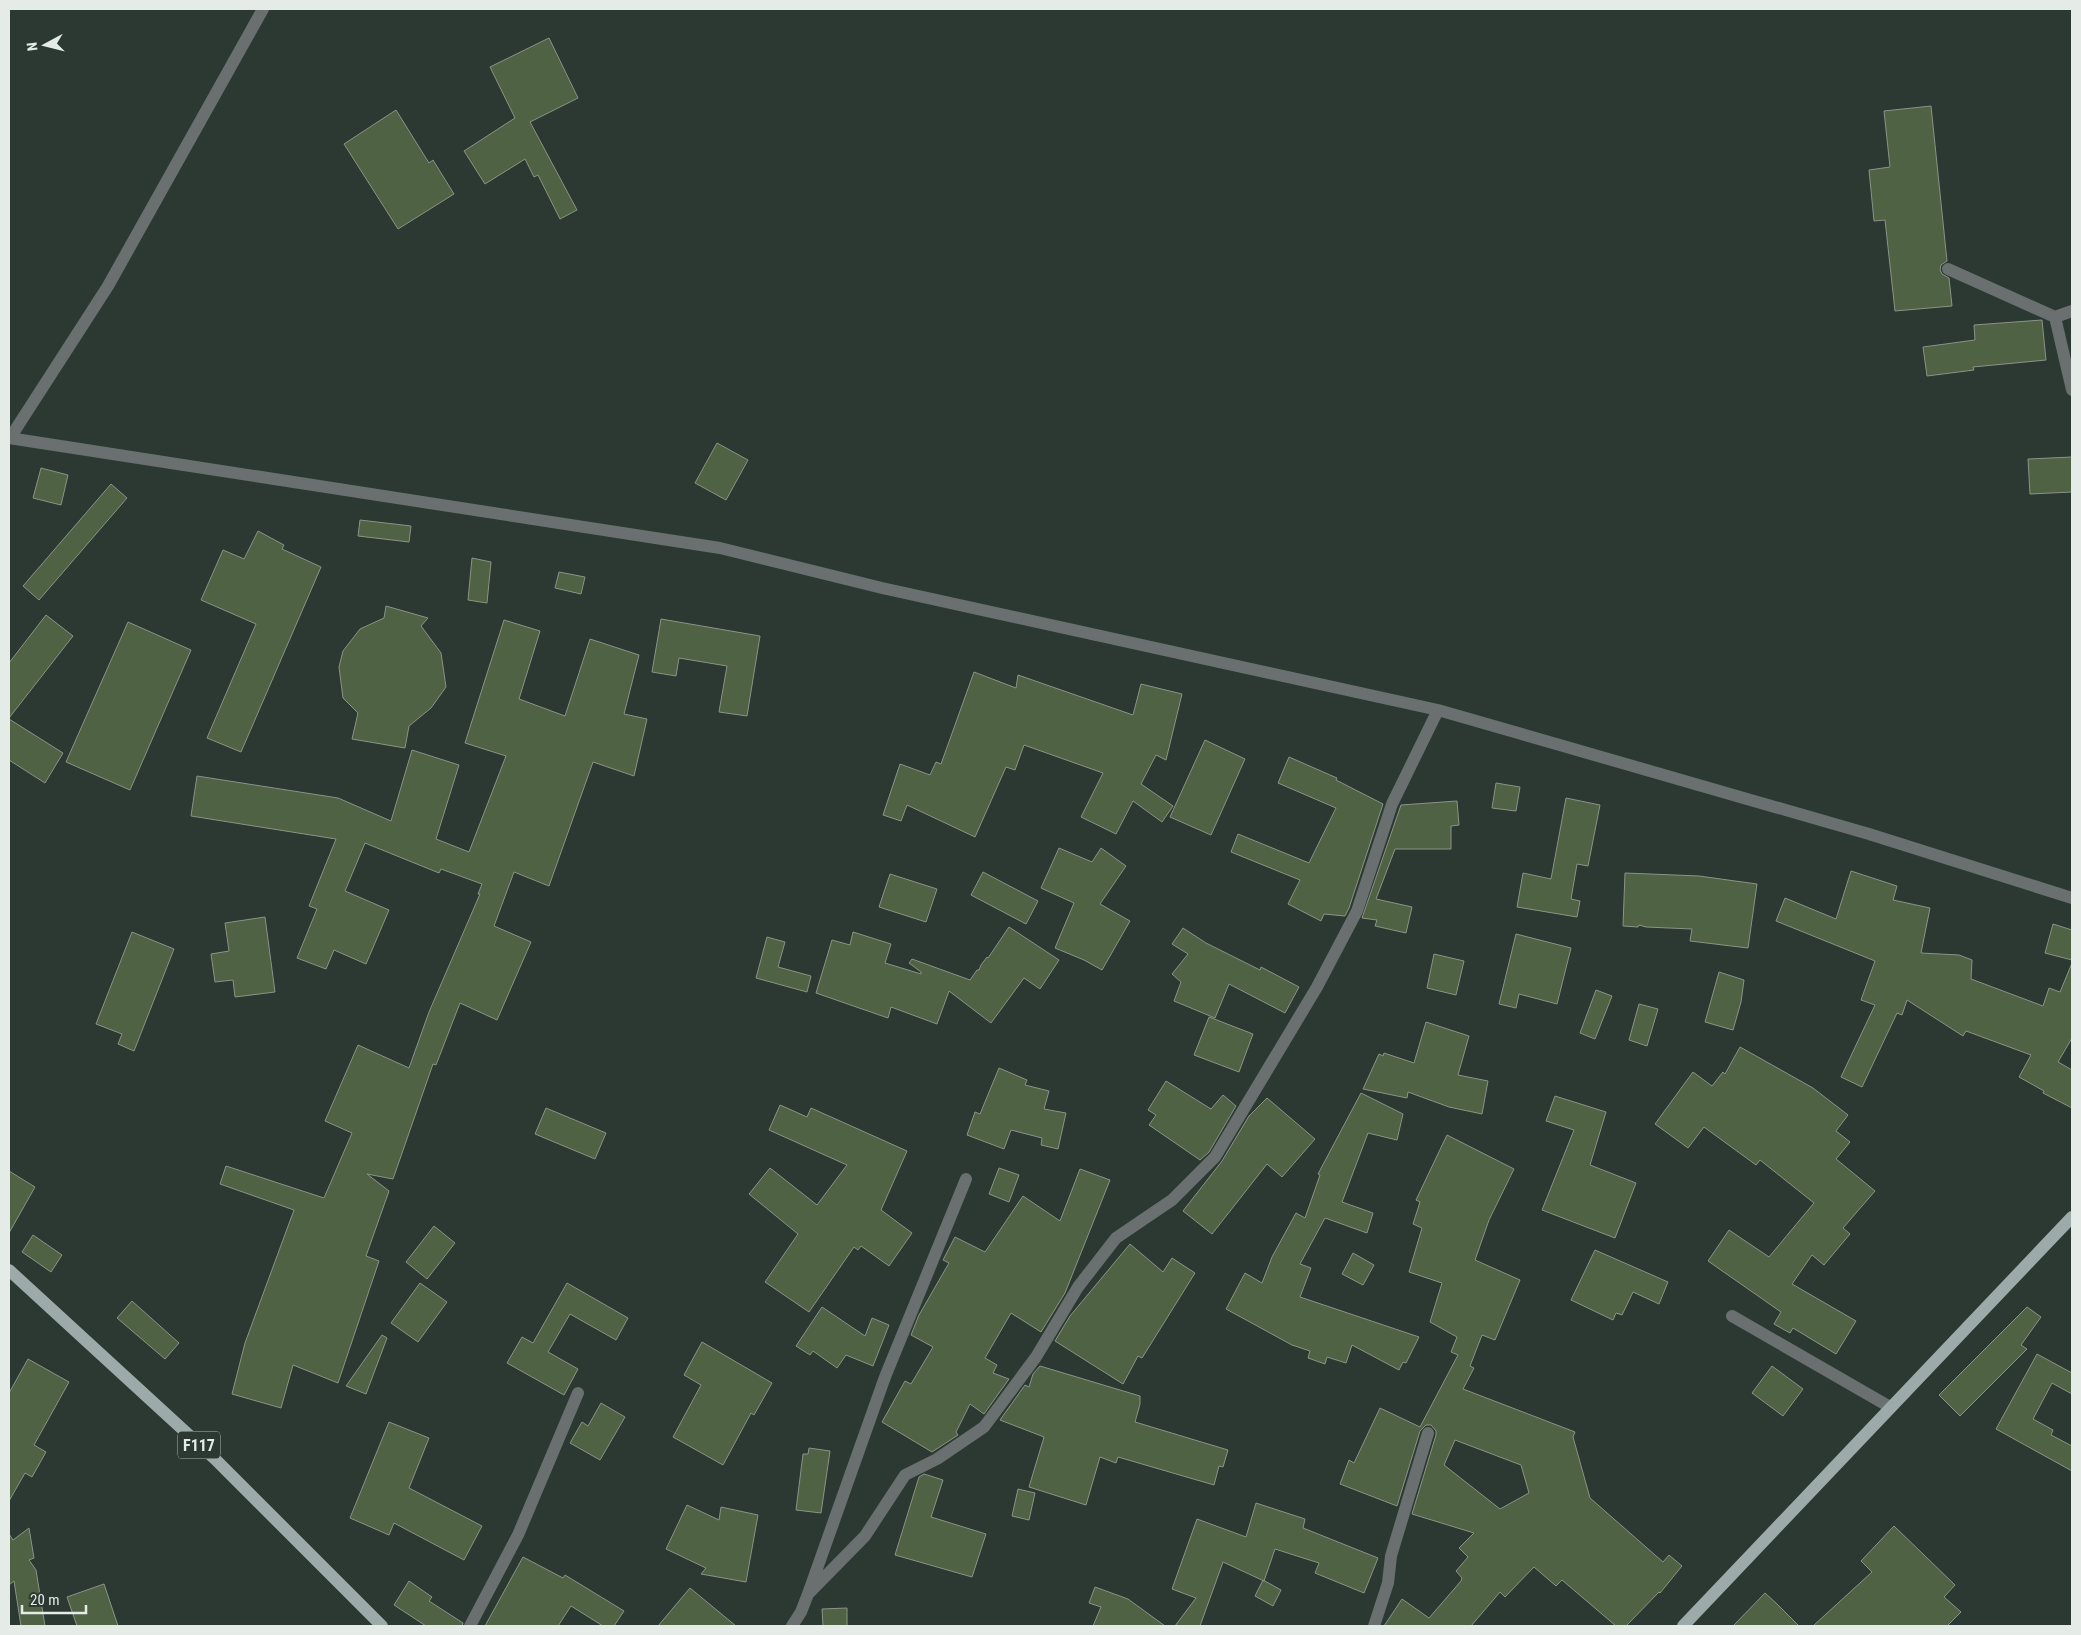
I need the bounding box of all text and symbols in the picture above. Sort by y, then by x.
north arrow [20,20,70,70]
text: N [24,41,41,52]
road number: F117 [178,1432,220,1458]
scale bar [22,1582,86,1614]
text: 20 m [30,1591,60,1609]

